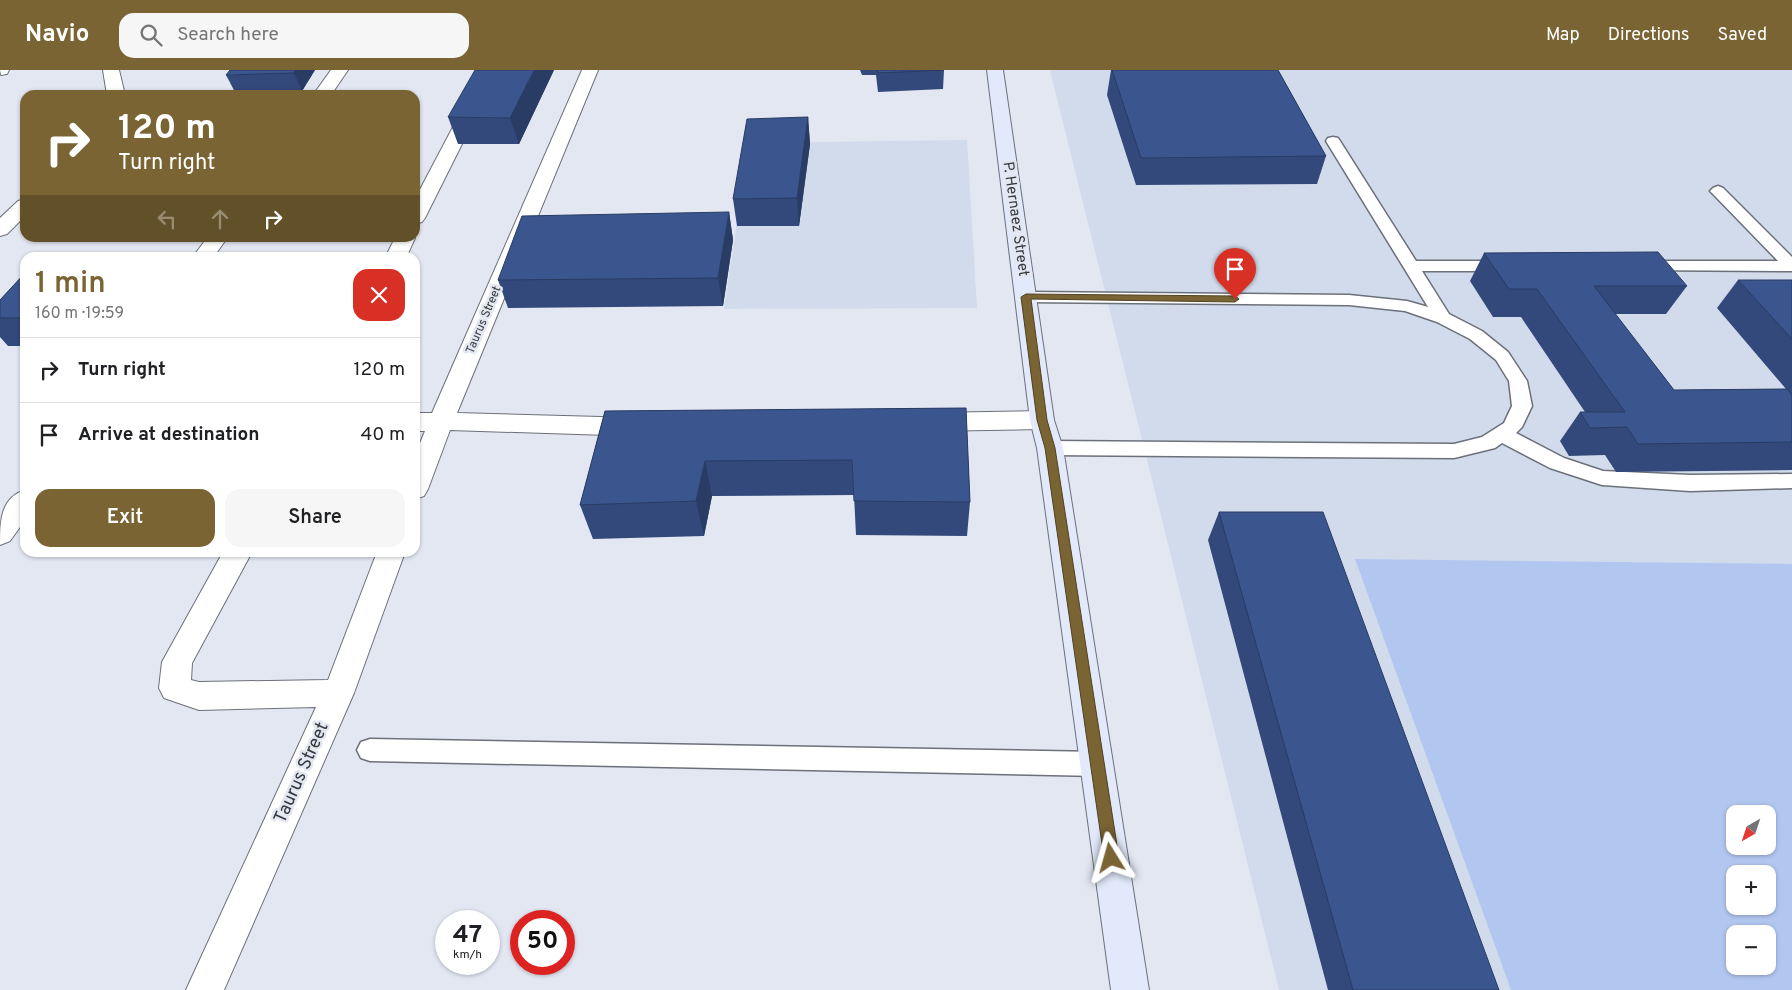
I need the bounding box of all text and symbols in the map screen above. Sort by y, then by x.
search box [119,13,469,58]
text: Navio [25,20,89,50]
icon: search [137,21,165,49]
text: Search here [177,23,279,47]
text: Map [1546,24,1580,47]
text: Directions [1608,24,1690,47]
text: Saved [1718,24,1767,47]
text: 120 m [118,107,216,151]
icon: right [35,110,100,175]
text: Turn right [118,150,215,177]
street label: P. Hernaez Street [998,160,1032,278]
icon: left [153,205,181,233]
icon: ahead [206,205,234,233]
icon: right [259,205,287,233]
pin [1214,248,1256,299]
icon: arrive [1221,255,1249,283]
text: 1 min [35,266,106,303]
button: close [353,269,405,321]
street label: Taurus Street [463,284,505,356]
text: 160 m · 19:59 [35,304,124,324]
icon: right [35,356,63,384]
text: Turn right [78,358,166,382]
text: 120 m [354,358,405,382]
icon: arrive [35,421,63,449]
text: Arrive at destination [78,423,259,447]
text: 40 m [360,423,405,447]
button: Exit [35,489,215,547]
button: Share [225,489,405,547]
street label: Taurus Street [269,719,335,827]
north arrow [1726,805,1776,855]
map controls [1726,805,1776,975]
position arrow [1084,831,1136,883]
button: + [1726,865,1776,915]
speed limit sign: 50 [510,910,575,975]
text: 47 [453,920,482,952]
button: − [1726,925,1776,975]
text: km/h [453,947,482,963]

